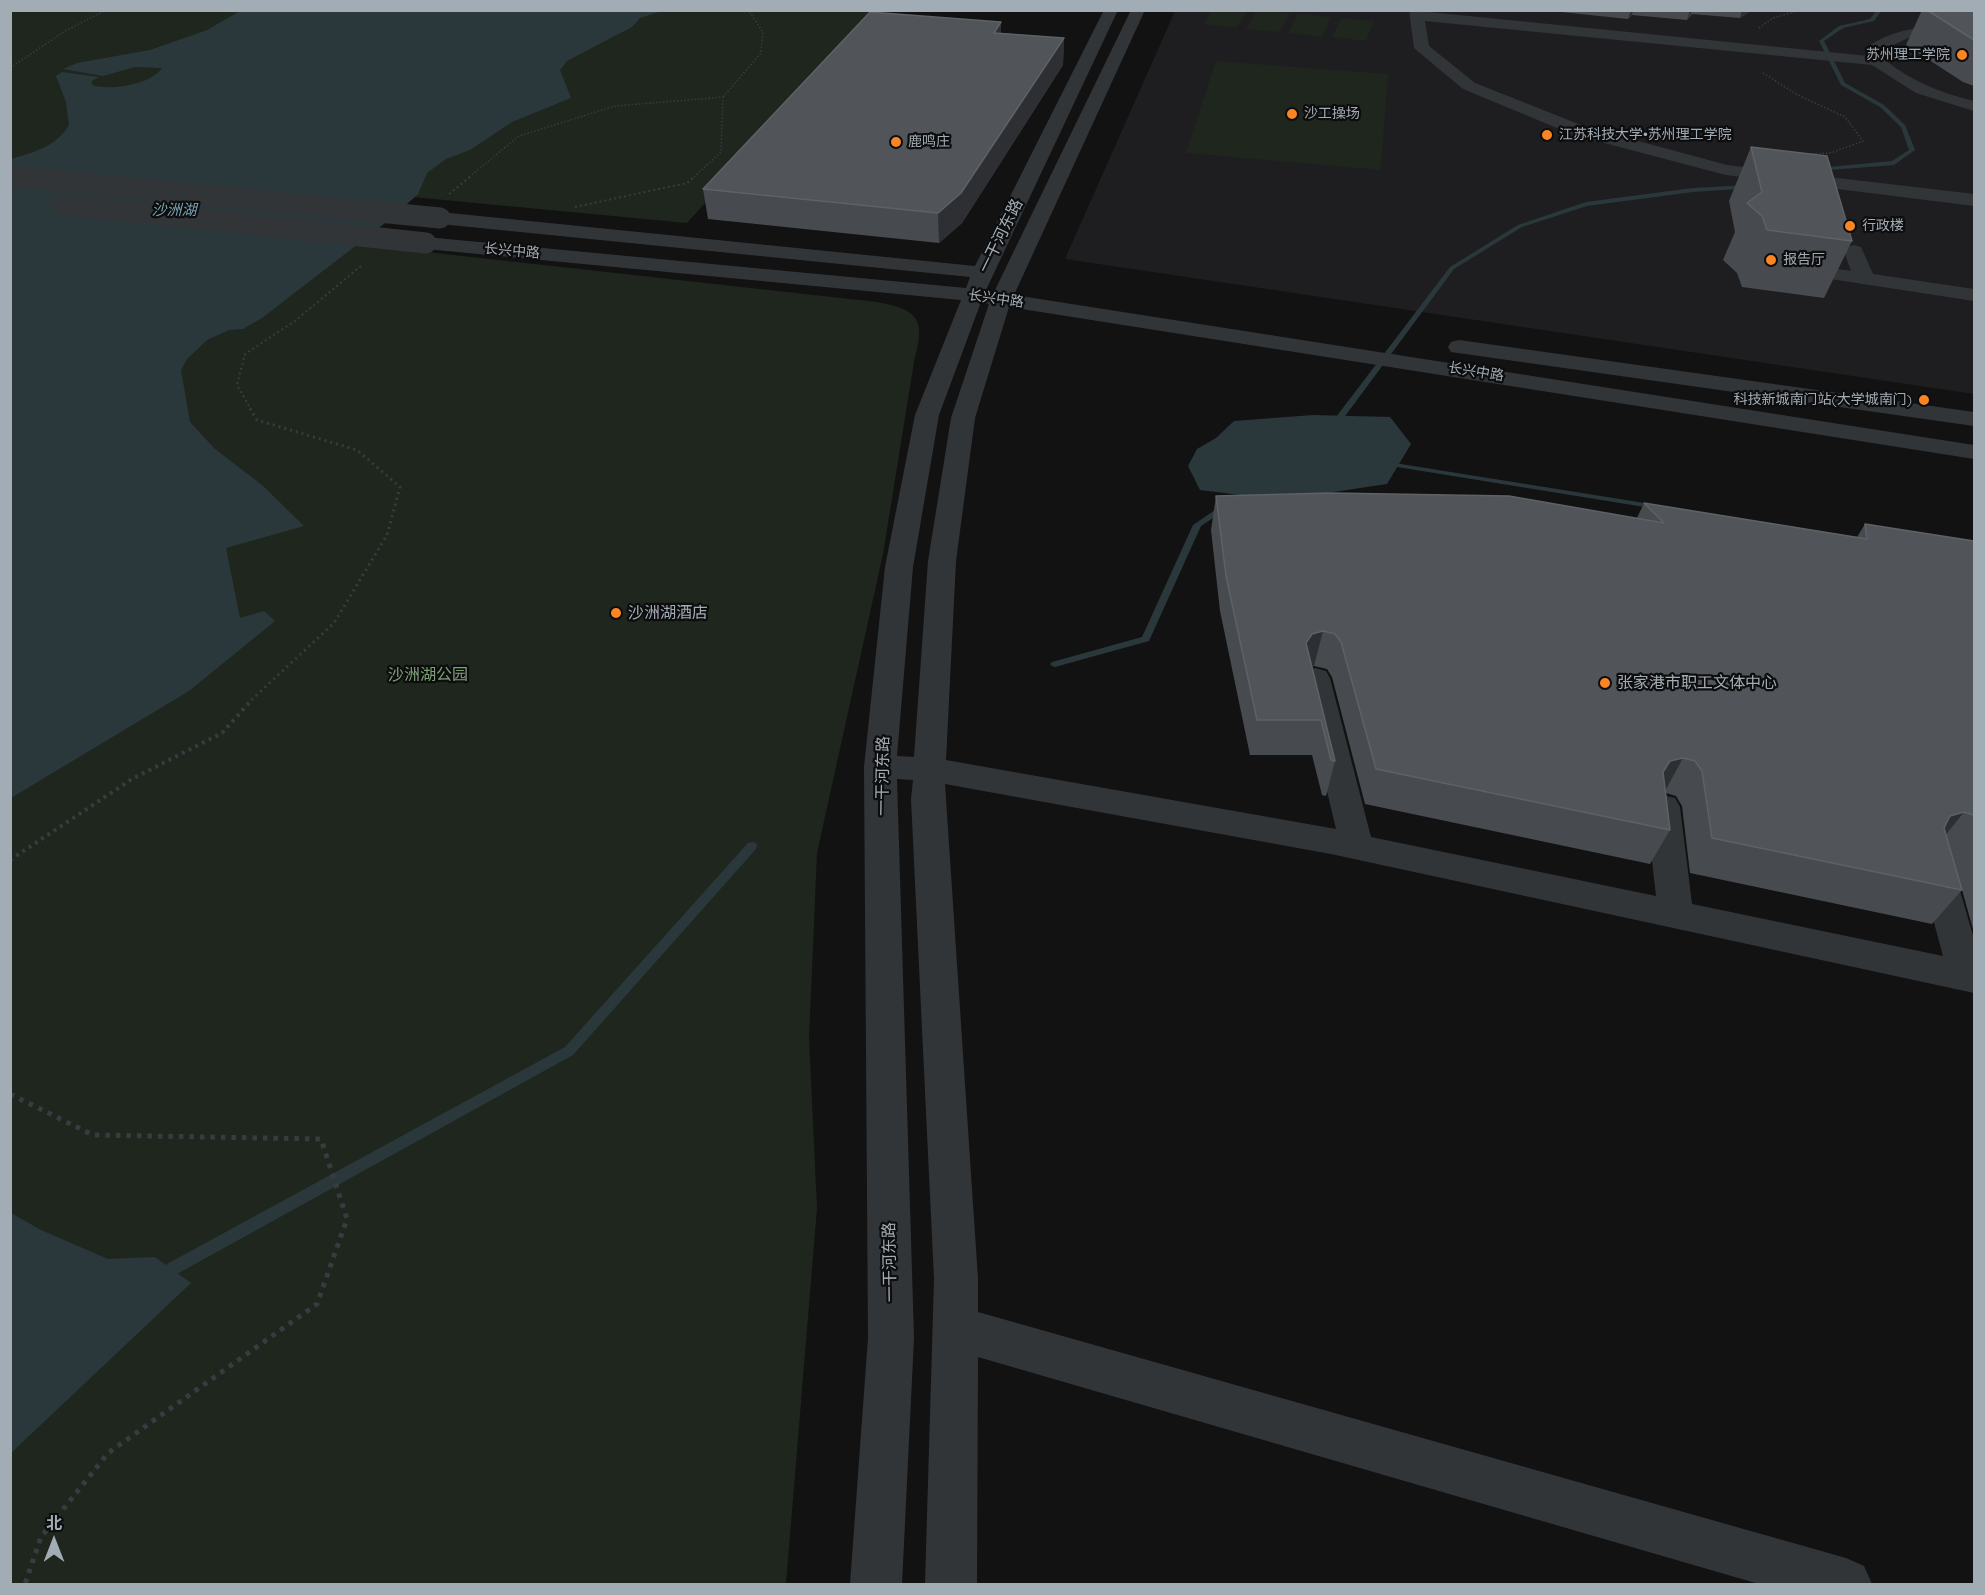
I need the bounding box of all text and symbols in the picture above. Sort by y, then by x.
place label: 苏州理工学院 [1866,47,1950,63]
marker: 苏州理工学院 [1955,48,1969,62]
place label: 沙工操场 [1304,106,1360,122]
marker: 沙工操场 [1285,107,1299,121]
place label: 江苏科技大学•苏州理工学院 [1559,127,1732,143]
marker: 江苏科技大学•苏州理工学院 [1540,128,1554,142]
place label: 鹿鸣庄 [908,134,950,150]
marker: 鹿鸣庄 [889,135,903,149]
street label: 一干河东路 [975,196,1027,276]
water label: 沙洲湖 [152,201,196,219]
place label: 行政楼 [1862,218,1904,234]
marker: 行政楼 [1843,219,1857,233]
street label: 长兴中路 [483,240,541,262]
place label: 报告厅 [1783,252,1825,268]
marker: 报告厅 [1764,253,1778,267]
street label: 长兴中路 [967,287,1025,311]
street label: 长兴中路 [1447,359,1505,385]
place label: 科技新城南门站(大学城南门) [1734,392,1912,408]
marker: 科技新城南门站(大学城南门) [1917,393,1931,407]
place label: 沙洲湖酒店 [628,603,708,623]
marker: 沙洲湖酒店 [609,606,623,620]
park label: 沙洲湖公园 [388,665,468,685]
place label: 张家港市职工文体中心 [1617,673,1777,693]
marker: 张家港市职工文体中心 [1598,676,1612,690]
street label: 一干河东路 [873,736,893,816]
street label: 一干河东路 [880,1222,900,1302]
north arrow [24,1511,84,1571]
text: 北 [46,1513,62,1533]

